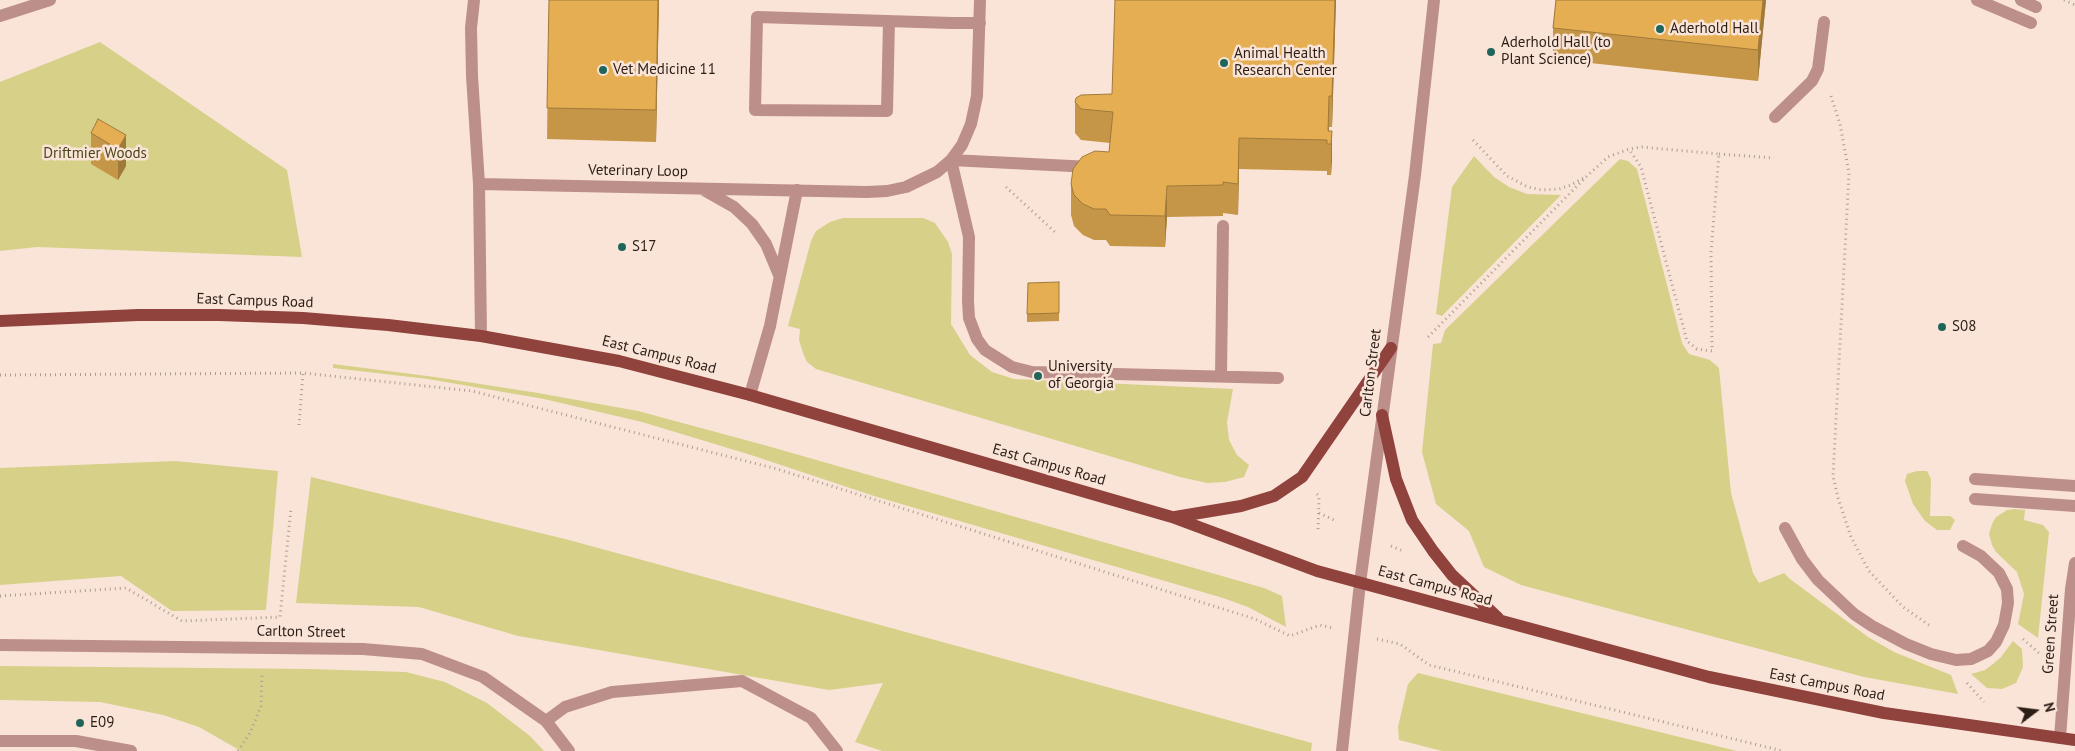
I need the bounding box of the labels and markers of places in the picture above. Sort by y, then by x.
place label: Aderhold Hall [1670,20,1759,38]
marker: Aderhold Hall [1654,23,1666,35]
place label: Aderhold Hall (to Plant Science) [1501,34,1611,69]
place label: Animal Health Research Center [1234,45,1337,80]
marker: Aderhold Hall (to Plant Science) [1485,46,1497,58]
marker: Animal Health Research Center [1218,57,1230,69]
place label: Vet Medicine 11 [613,61,716,79]
marker: Vet Medicine 11 [597,64,609,76]
place label: S17 [632,238,656,256]
marker: S17 [616,241,628,253]
place label: S08 [1952,318,1976,336]
marker: S08 [1936,321,1948,333]
place label: University of Georgia [1048,358,1114,393]
marker: University of Georgia [1032,370,1044,382]
place label: E09 [90,714,114,732]
marker: E09 [74,717,86,729]

